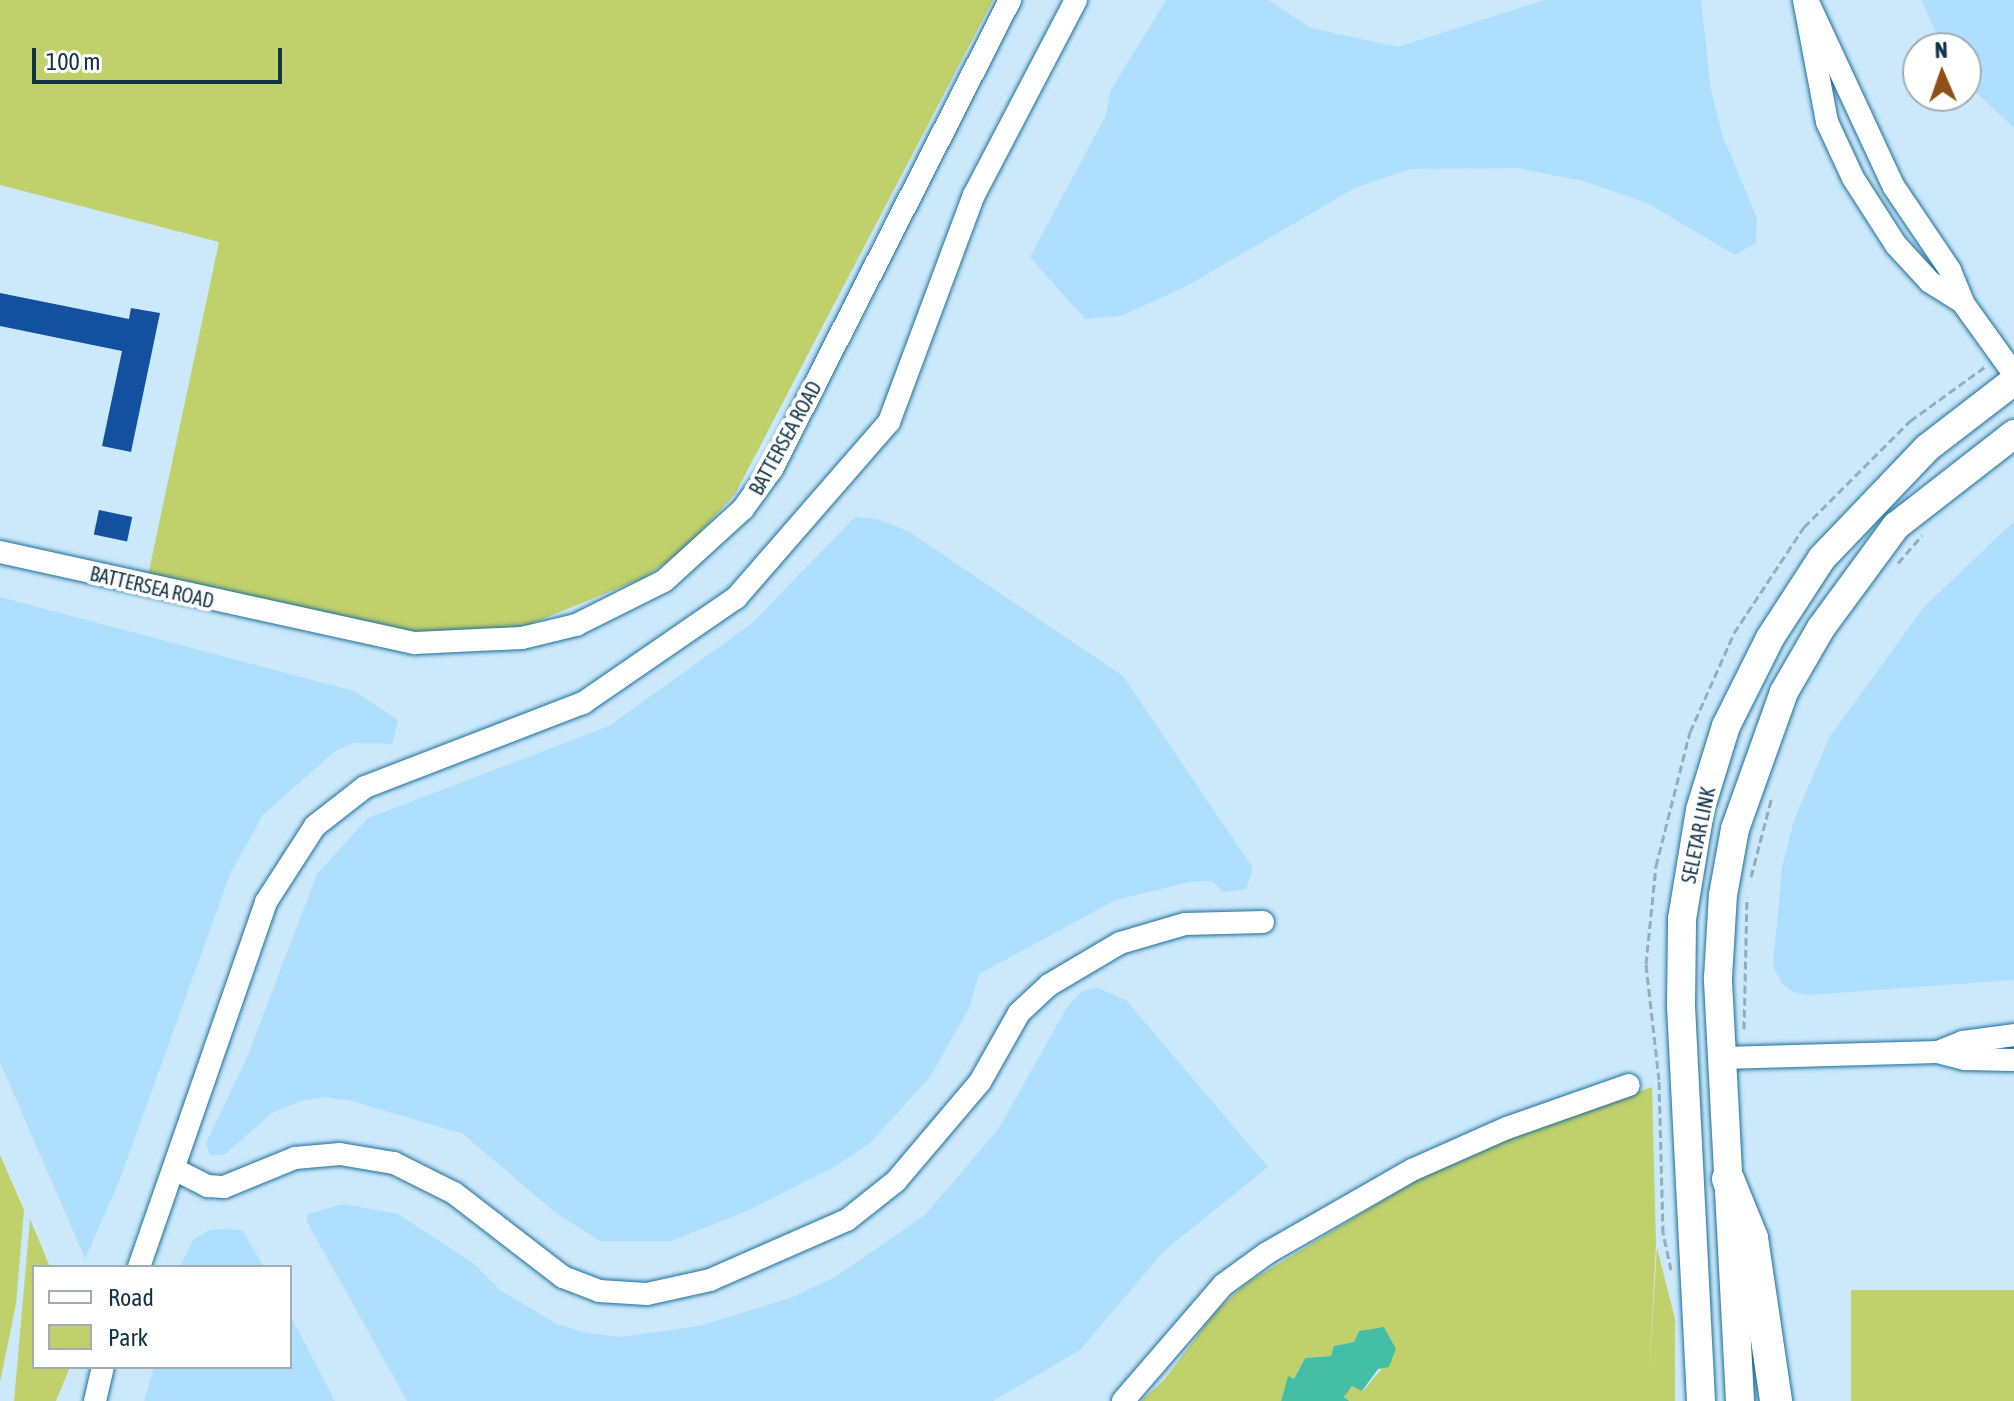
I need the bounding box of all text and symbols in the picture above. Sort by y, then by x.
scale bar [36,32,286,82]
north arrow [1902,32,1982,112]
text: N [1934,37,1948,63]
text: 100 m [46,48,100,75]
street label: BATTERSEA ROAD [744,377,826,499]
street label: BATTERSEA ROAD [88,561,216,613]
street label: SELETAR LINK [1676,785,1720,885]
legend [32,1265,292,1369]
text: Road [108,1284,154,1311]
text: Park [108,1324,148,1351]

